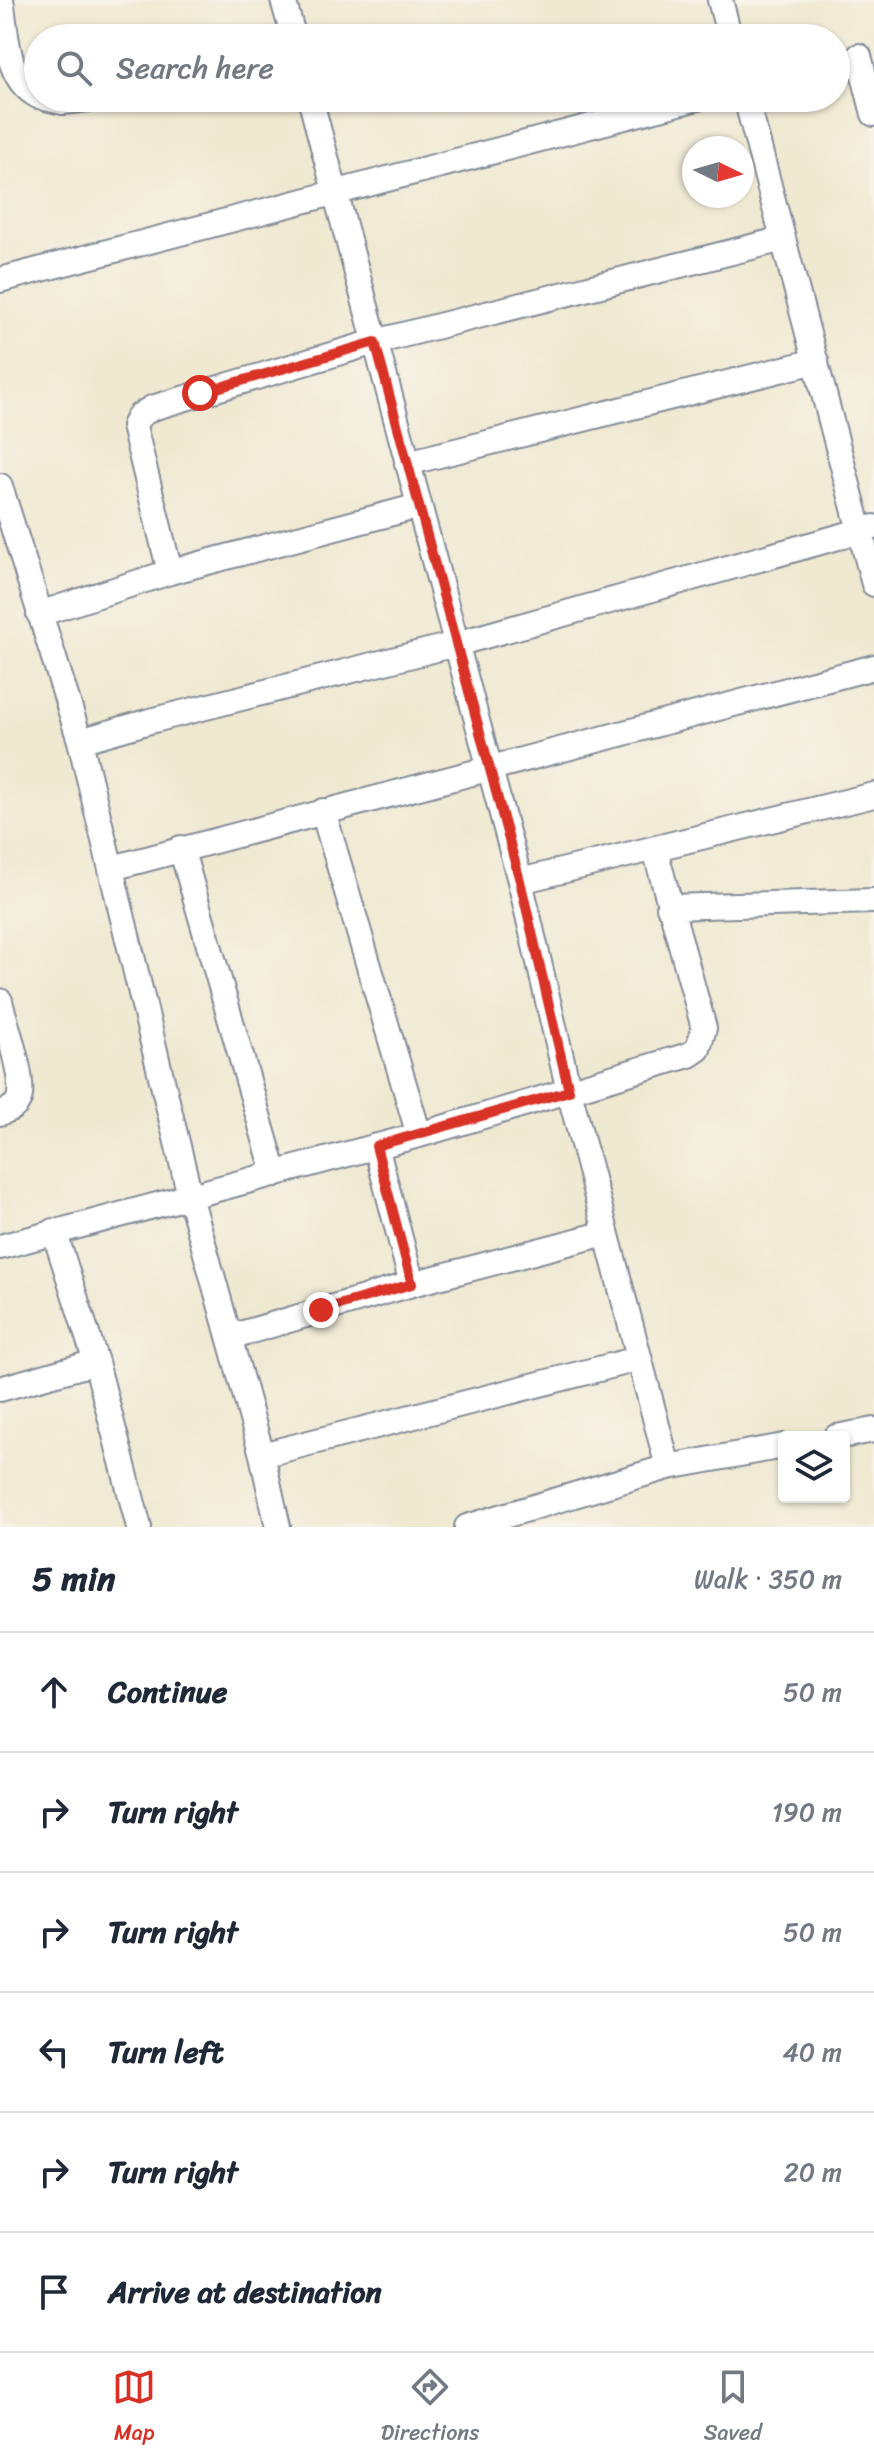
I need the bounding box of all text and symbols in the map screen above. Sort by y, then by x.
search box [24,24,850,112]
text: Search here [116,41,274,95]
icon: search [52,46,96,90]
north arrow [682,136,754,208]
route start [182,375,218,411]
route end [303,1292,339,1328]
map controls [778,1431,850,1503]
button: layers [778,1431,850,1503]
text: 5 min [32,1549,115,1609]
text: Walk · 350 m [694,1556,842,1602]
text: Continue [108,1665,227,1719]
text: 50 m [783,1669,842,1715]
icon: ahead [32,1670,76,1714]
text: Turn right [108,1785,238,1839]
text: 190 m [772,1789,842,1835]
icon: right [32,1790,76,1834]
text: Turn right [108,1905,238,1959]
text: 50 m [783,1909,842,1955]
icon: right [32,1910,76,1954]
text: Turn left [108,2025,224,2079]
text: 40 m [783,2029,842,2075]
icon: left [32,2030,76,2074]
text: Turn right [108,2145,238,2199]
text: 20 m [784,2149,842,2195]
icon: right [32,2150,76,2194]
text: Arrive at destination [108,2265,382,2319]
icon: arrive [32,2270,76,2314]
tab: Map [112,2365,156,2452]
tab: Directions [381,2365,479,2452]
tab: Saved [704,2365,762,2452]

